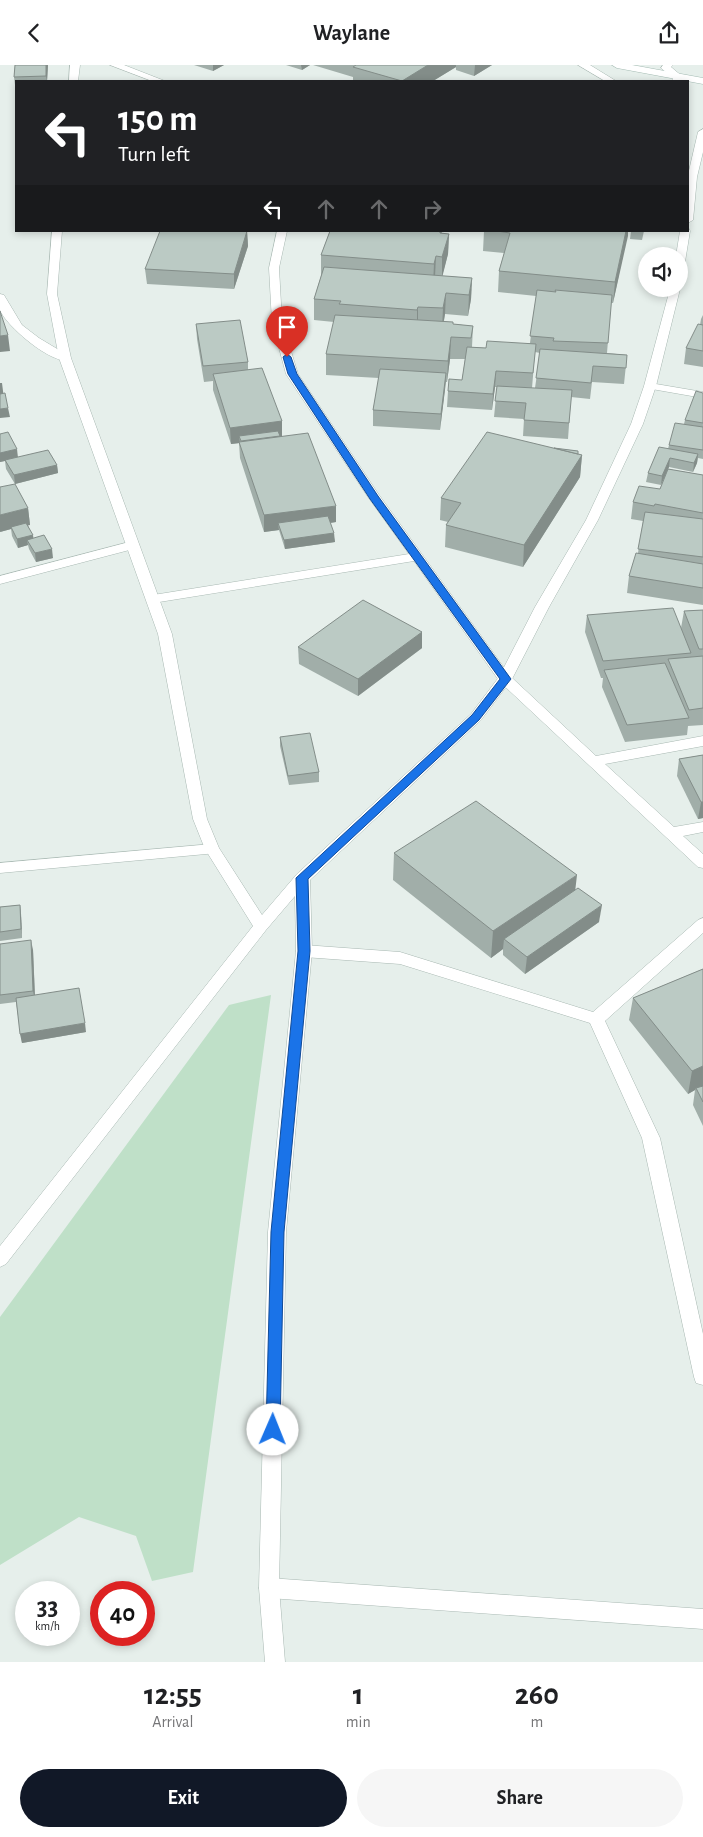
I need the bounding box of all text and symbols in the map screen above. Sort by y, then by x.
icon: back [20,19,48,47]
icon: share [655,19,683,47]
text: Waylane [313,22,390,44]
icon: left [35,100,100,165]
text: 150 m [118,102,198,137]
text: Turn left [118,143,190,165]
icon: left [259,195,287,223]
icon: ahead [312,195,340,223]
icon: ahead [365,195,393,223]
icon: right [418,195,446,223]
map controls [638,247,688,297]
button: sound [638,247,688,297]
pin [266,306,308,357]
icon: arrive [273,313,301,341]
position arrow [246,1403,298,1455]
speed limit sign: 40 [90,1581,155,1646]
text: 33 [37,1595,58,1620]
text: km/h [35,1620,60,1632]
text: 12:55 [144,1680,202,1710]
text: 1 [353,1680,364,1710]
text: 260 [515,1680,559,1710]
text: Arrival [152,1714,193,1730]
text: min [346,1714,371,1730]
text: m [530,1714,543,1730]
button: Exit [20,1769,347,1827]
button: Share [357,1769,683,1827]

